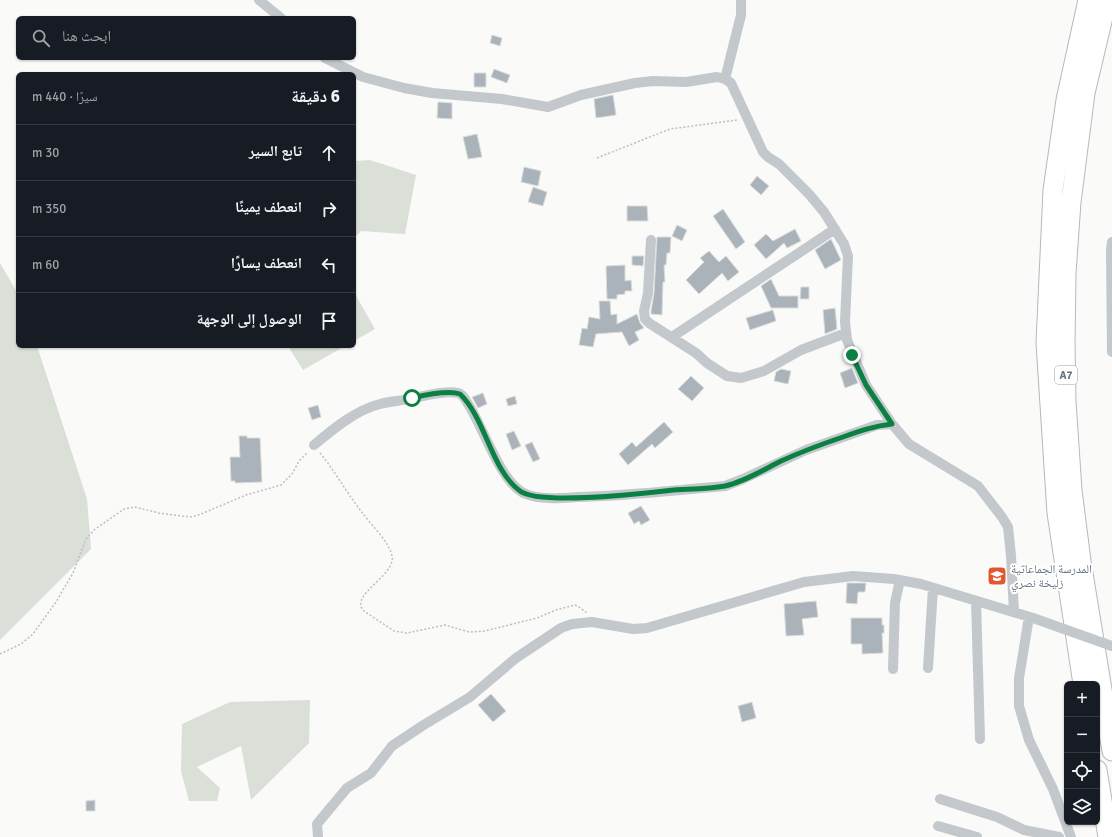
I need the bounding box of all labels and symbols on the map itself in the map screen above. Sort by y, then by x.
route end [843,346,861,364]
road number: A7 [1055,366,1077,384]
route start [403,389,421,407]
place label: المدرسة الجماعاتية زليخة نصري [1011,562,1092,593]
school or university icon: المدرسة الجماعاتية زليخة نصري [986,565,1008,587]

